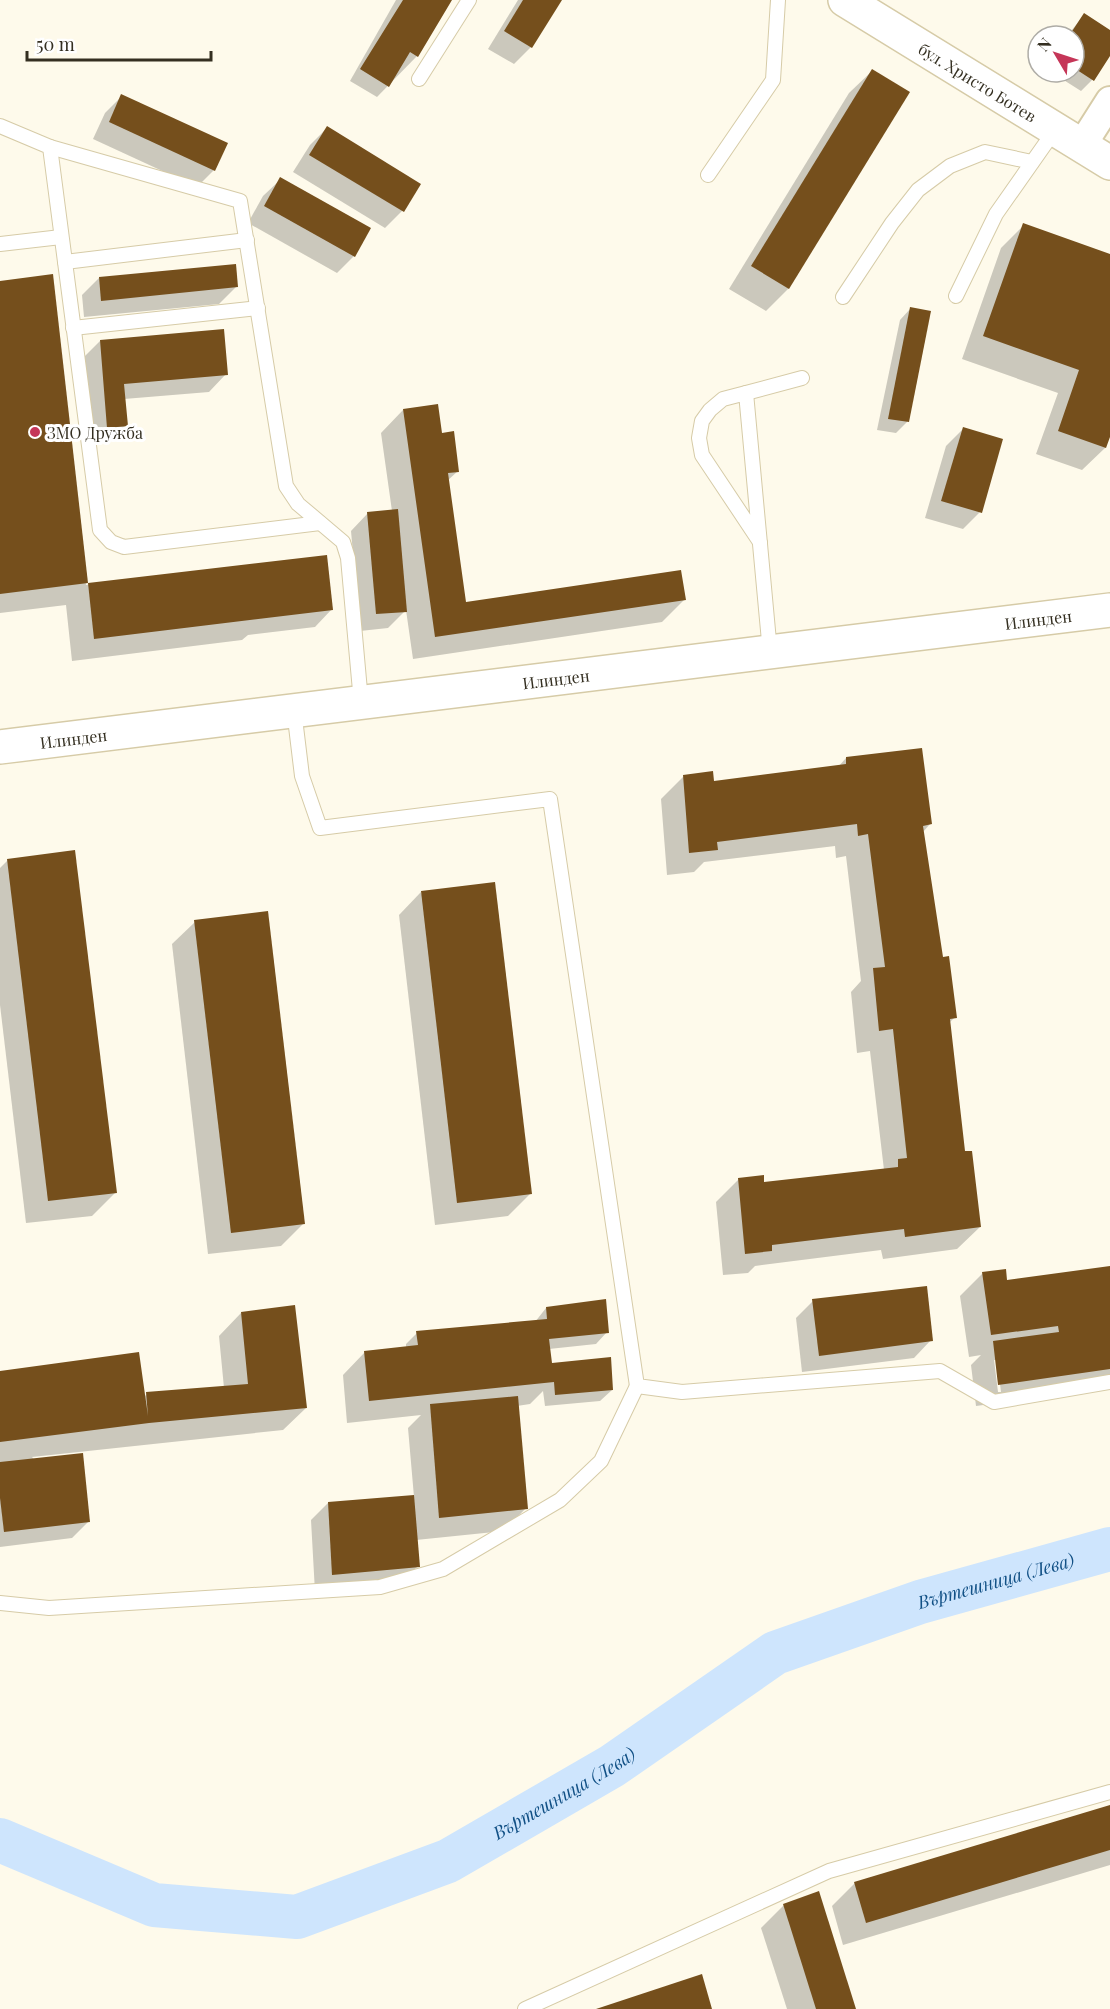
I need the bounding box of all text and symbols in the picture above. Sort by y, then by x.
scale bar [27,24,212,62]
north arrow [1026,24,1086,84]
text: 50 m [36,32,75,56]
text: N [1032,33,1056,55]
street label: бул. Христо Ботев [915,37,1041,126]
place label: ЗМО Дружба [47,422,143,443]
marker: ЗМО Дружба [28,425,42,439]
street label: Илинден [1003,604,1073,633]
street label: Илинден [521,664,591,693]
street label: Илинден [39,723,108,752]
water label: Въртешница (Лева) [914,1548,1077,1614]
water label: Въртешница (Лева) [487,1742,640,1845]

